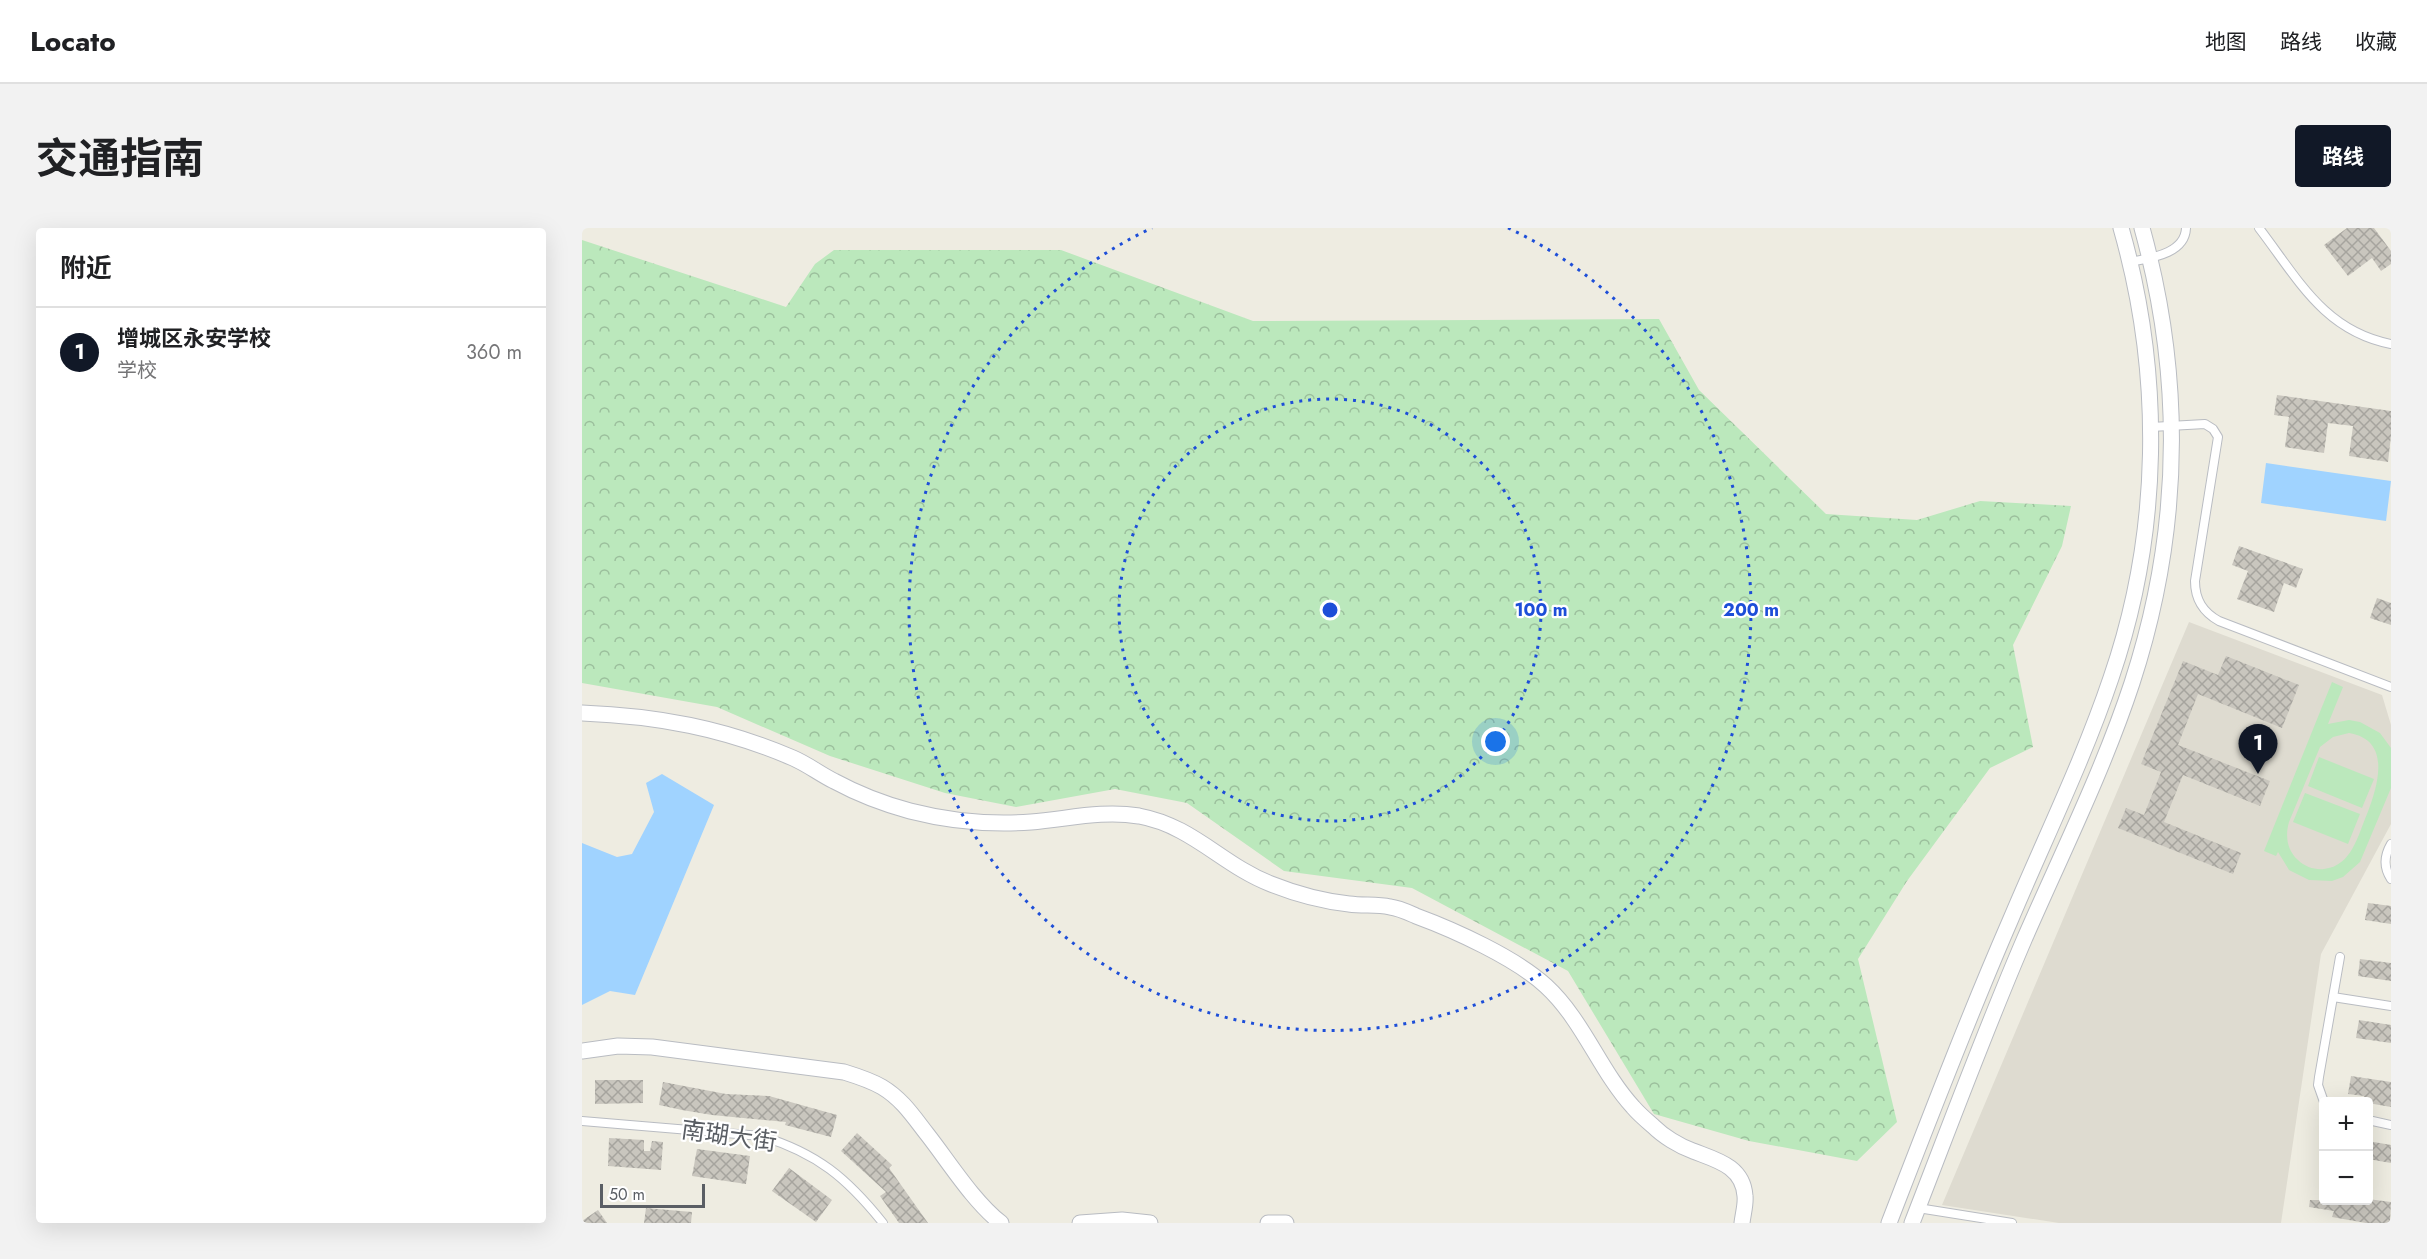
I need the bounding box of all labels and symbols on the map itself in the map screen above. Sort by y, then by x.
text: 100 m [1514,597,1568,623]
text: 200 m [1723,597,1779,623]
centre of rings [1320,600,1340,620]
pin: 1 [2238,724,2278,774]
your location [1481,727,1510,756]
street label: 南瑚大街 [679,1111,779,1160]
scale bar [600,1181,705,1208]

